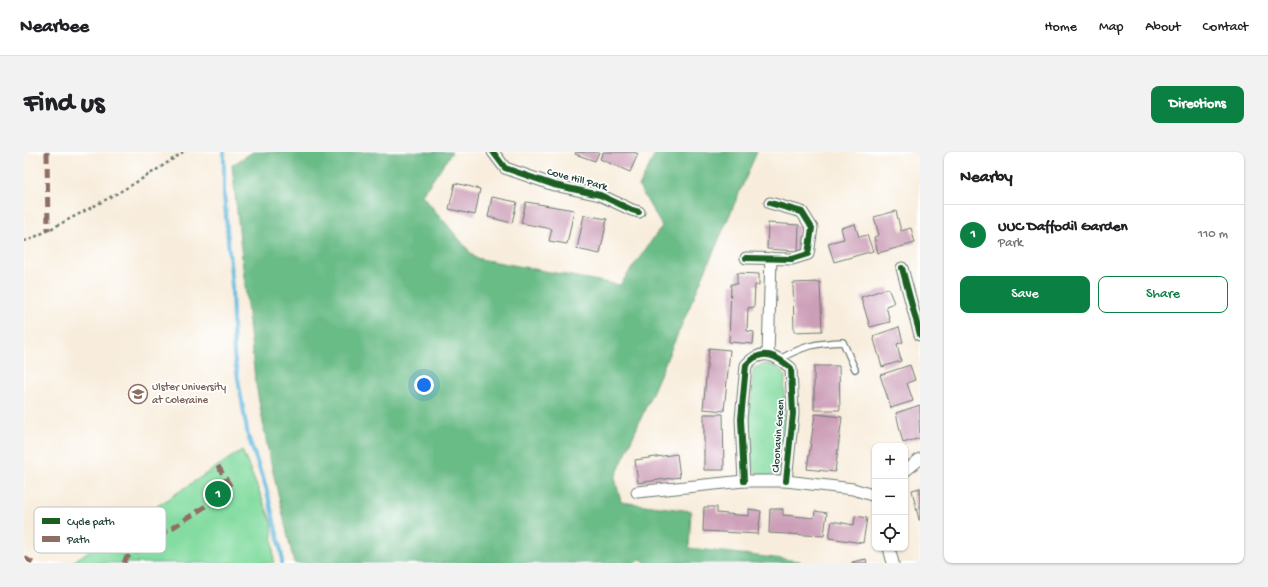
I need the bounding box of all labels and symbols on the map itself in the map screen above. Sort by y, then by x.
street label: Cove Hill Park [546,166,609,194]
your location [414,375,434,395]
place label: Ulster University at Coleraine [152,382,227,407]
school or university icon: Ulster University at Coleraine [127,383,149,405]
street label: Cloonavin Green [770,398,788,473]
pin: 1 [205,479,231,509]
legend [34,507,166,553]
text: Cycle path [67,517,115,529]
text: Path [66,535,90,547]

